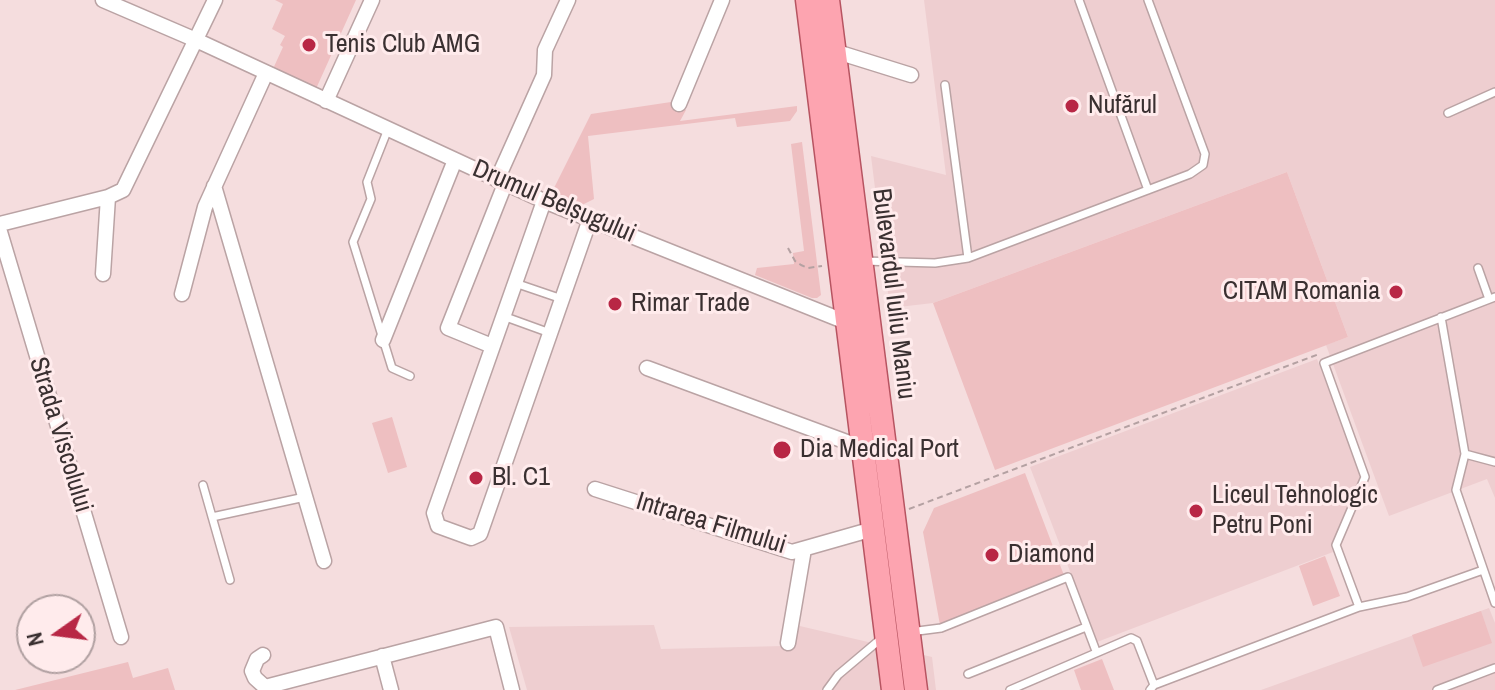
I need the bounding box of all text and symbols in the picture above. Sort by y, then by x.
place label: Tenis Club AMG [325,29,480,61]
marker: Tenis Club AMG [300,36,318,54]
place label: Nufărul [1088,90,1157,122]
marker: Nufărul [1063,97,1081,115]
street label: Drumul Belșugului [468,154,640,250]
street label: Bulevardul Iuliu Maniu [865,187,921,401]
place label: CITAM Romania [1223,276,1380,308]
marker: CITAM Romania [1387,283,1405,301]
place label: Rimar Trade [631,288,750,320]
marker: Rimar Trade [606,295,624,313]
street label: Strada Viscolului [22,354,98,516]
place label: Dia Medical Port [800,434,959,466]
marker: Dia Medical Port [771,439,793,461]
place label: Bl. C1 [492,462,550,494]
marker: Bl. C1 [467,469,485,487]
place label: Liceul Tehnologic Petru Poni [1212,480,1378,542]
street label: Intrarea Filmului [632,486,790,562]
marker: Liceul Tehnologic Petru Poni [1187,502,1205,520]
place label: Diamond [1008,539,1095,571]
marker: Diamond [983,546,1001,564]
north arrow [16,594,96,674]
text: N [19,629,51,649]

